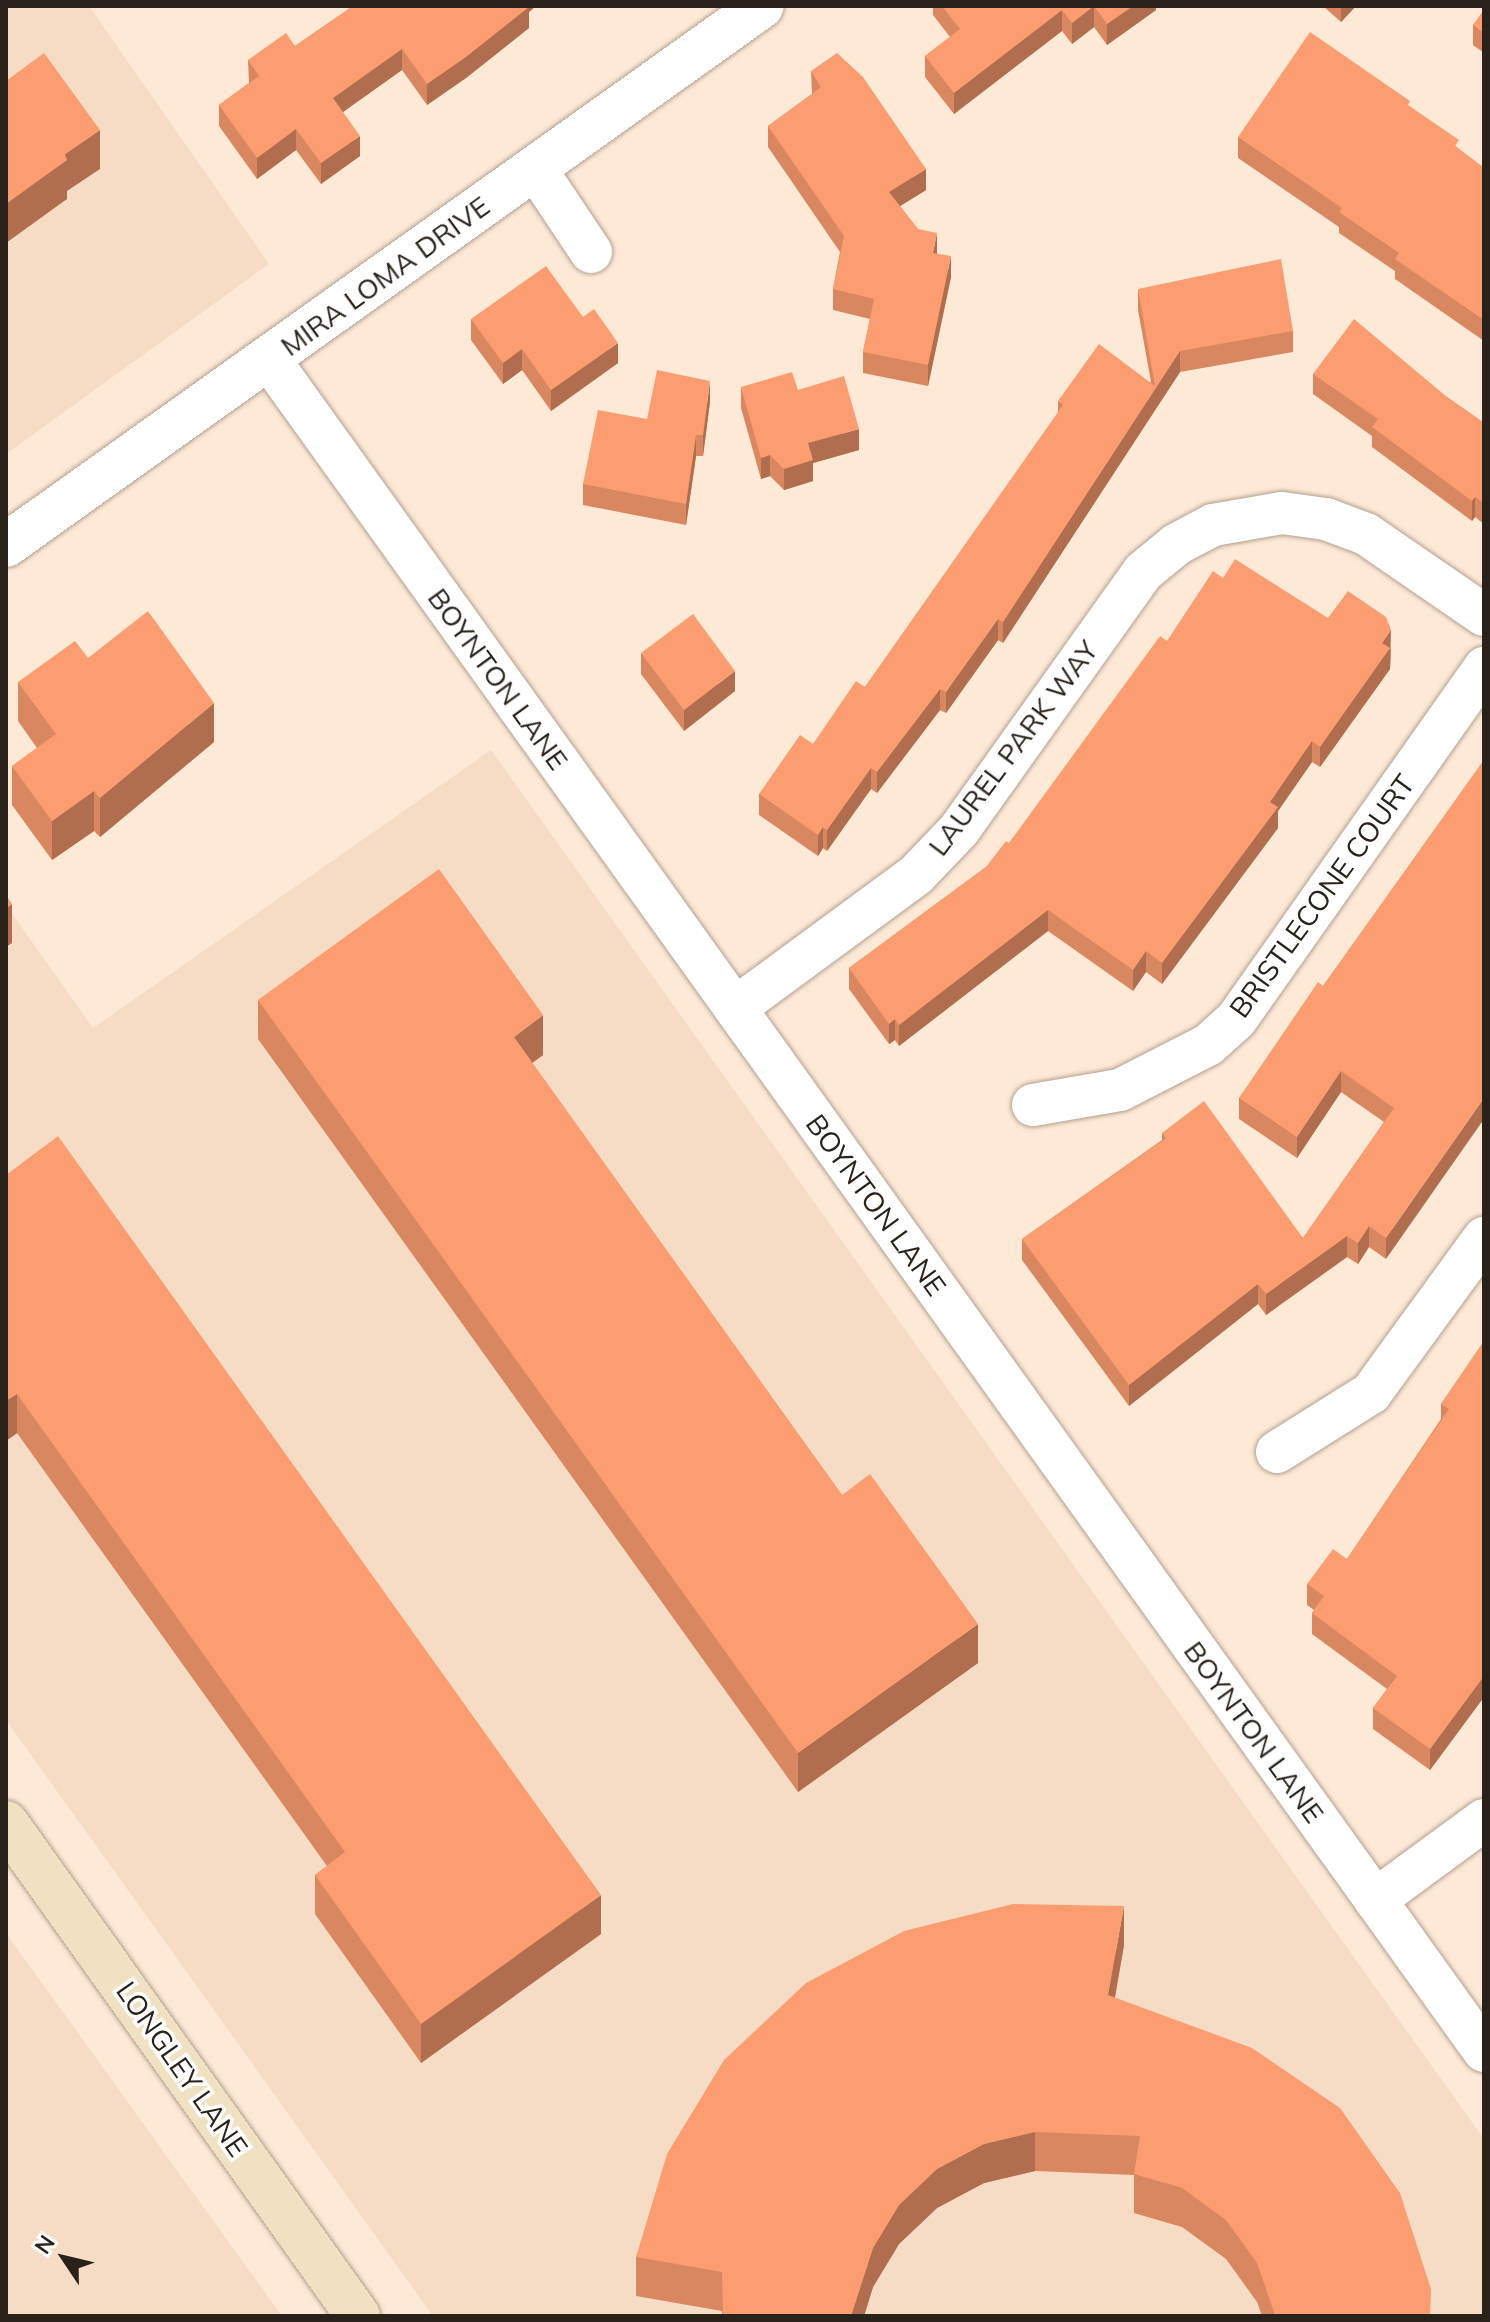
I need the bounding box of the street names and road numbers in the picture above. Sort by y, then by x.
street label: MIRA LOMA DRIVE [274,189,496,363]
street label: BOYNTON LANE [421,582,575,776]
street label: LAUREL PARK WAY [921,634,1105,862]
street label: BRISTLECONE COURT [1222,768,1422,1024]
street label: BOYNTON LANE [799,1108,953,1302]
street label: BOYNTON LANE [1177,1635,1331,1829]
street label: LONGLEY LANE [109,1975,255,2163]

